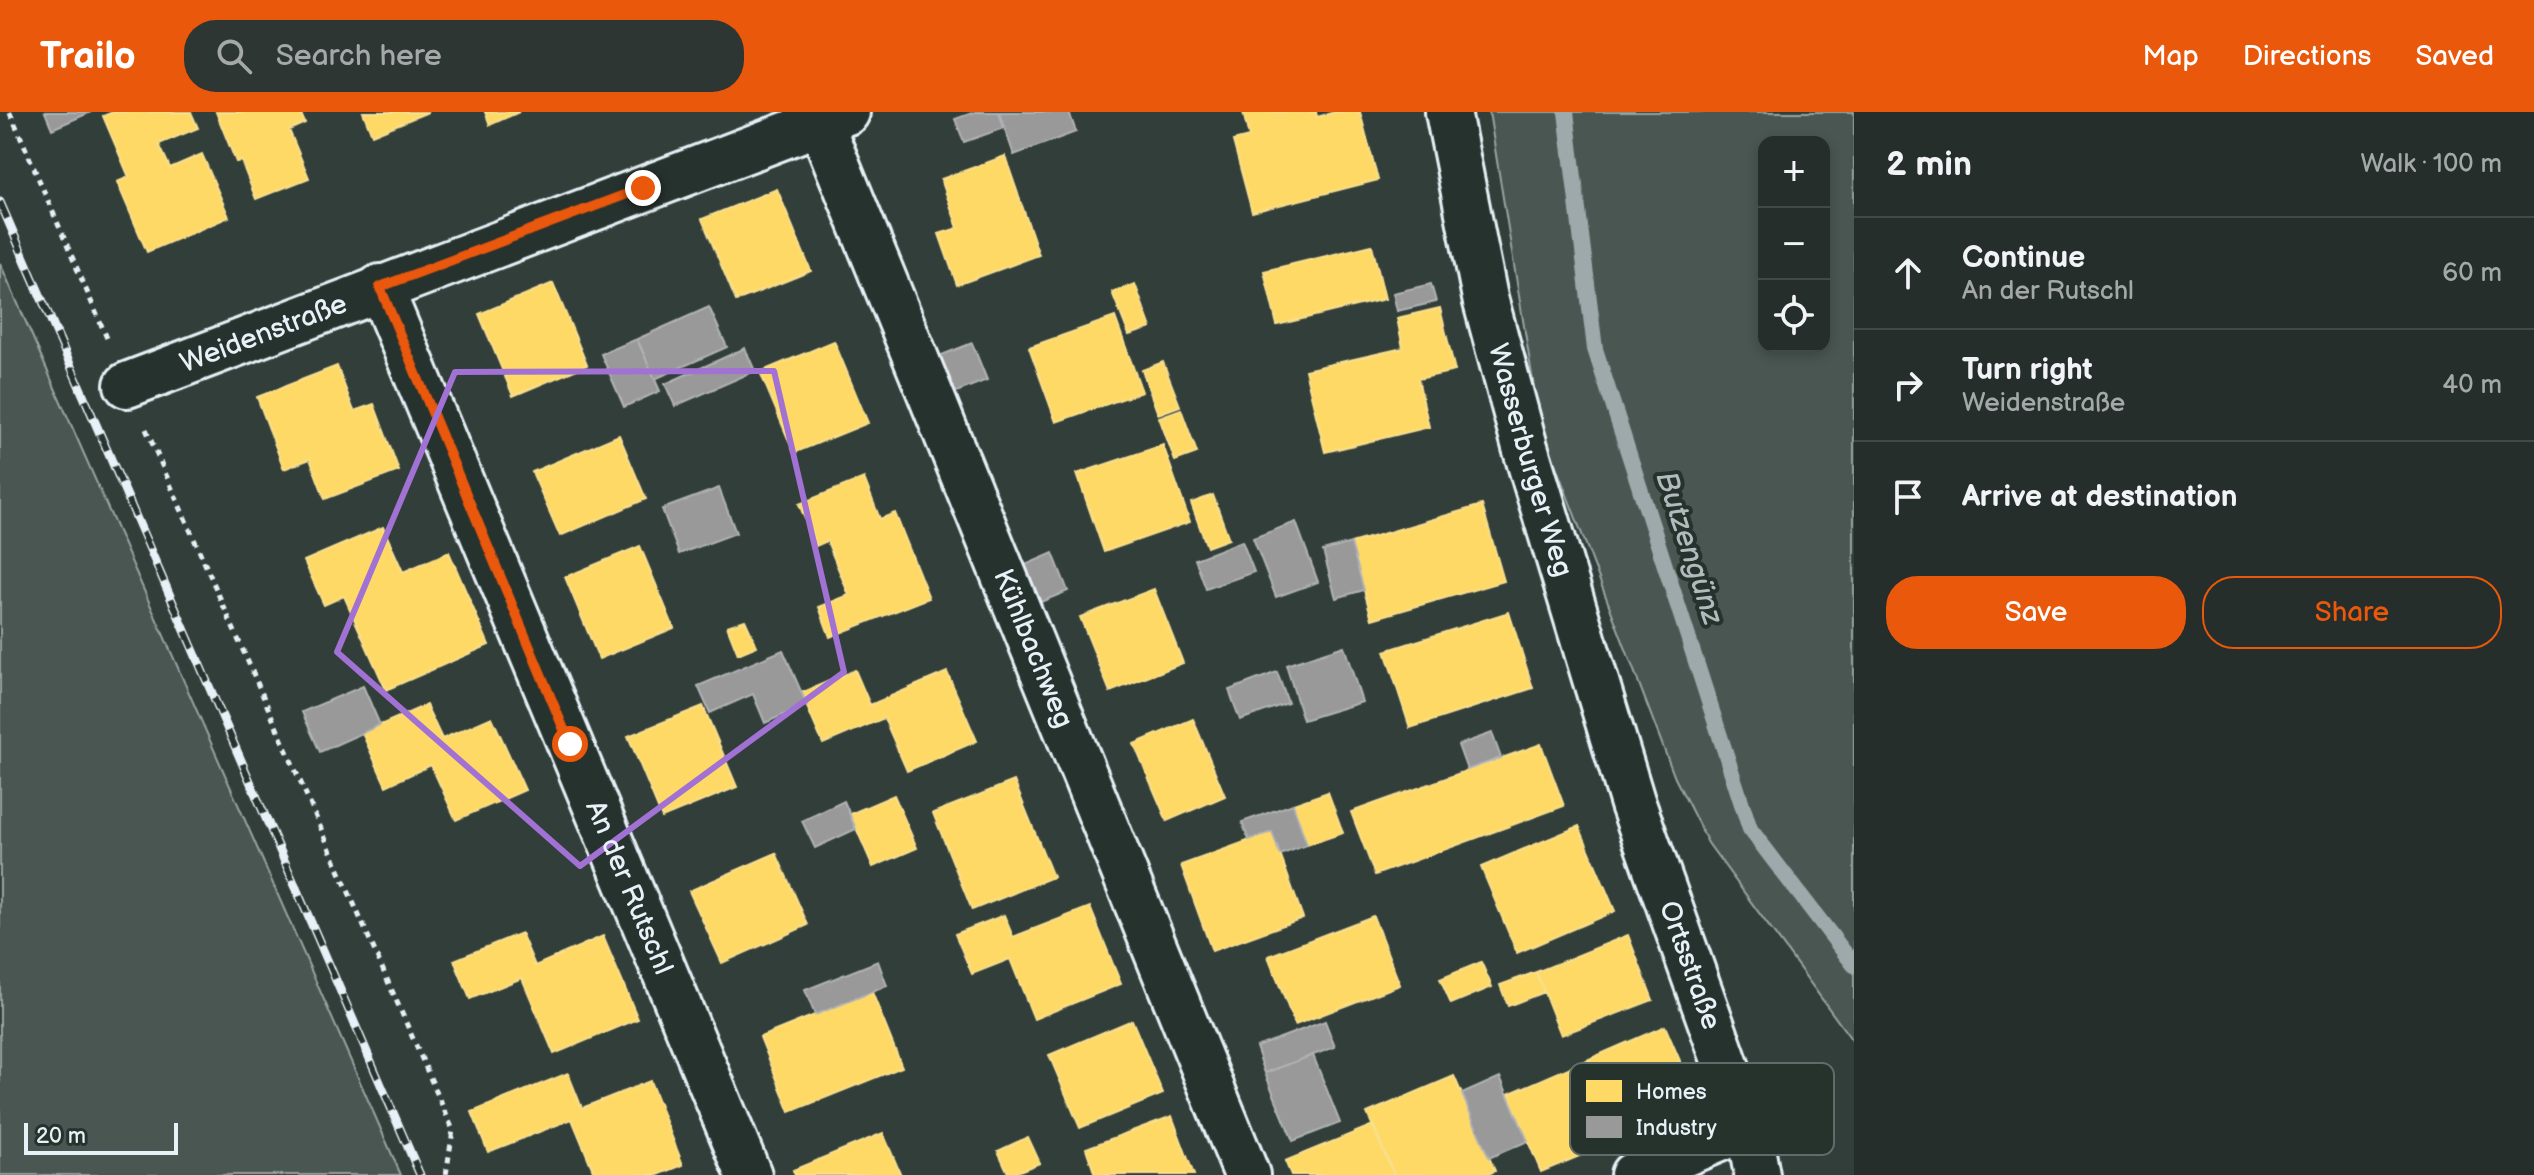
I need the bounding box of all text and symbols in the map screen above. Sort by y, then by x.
search box [184,20,744,92]
text: Trailo [40,34,136,79]
icon: search [212,34,256,78]
text: Search here [276,38,442,74]
text: Map [2142,40,2199,73]
text: Directions [2243,40,2371,73]
text: Saved [2415,40,2494,73]
map controls [1758,136,1830,352]
button: + [1758,136,1830,208]
text: 2 min [1886,144,1972,185]
text: Walk · 100 m [2360,149,2502,180]
route end [625,170,661,206]
button: − [1758,208,1830,280]
text: Continue [1962,240,2085,276]
icon: ahead [1886,251,1930,295]
text: 60 m [2442,258,2502,289]
text: An der Rutschl [1962,276,2134,307]
button: locate [1758,280,1830,352]
street label: Weidenstraße [176,287,352,380]
street label: Wasserburger Weg [1481,340,1580,581]
text: Turn right [1962,352,2093,388]
icon: right [1886,363,1930,407]
text: 40 m [2442,370,2502,401]
text: Weidenstraße [1962,388,2125,419]
water label: Butzengünz [1647,467,1731,630]
icon: arrive [1886,475,1930,519]
text: Arrive at destination [1962,479,2238,515]
street label: Kühlbachweg [987,564,1080,732]
button: Save [1886,576,2186,649]
button: Share [2202,576,2502,649]
route start [552,726,588,762]
street label: An der Rutschl [579,795,680,979]
street label: Ortsstraße [1652,896,1728,1034]
legend [1570,1063,1834,1155]
text: Homes [1636,1079,1707,1106]
text: Industry [1636,1115,1717,1142]
scale bar [24,1119,178,1155]
text: 20 m [36,1123,86,1150]

